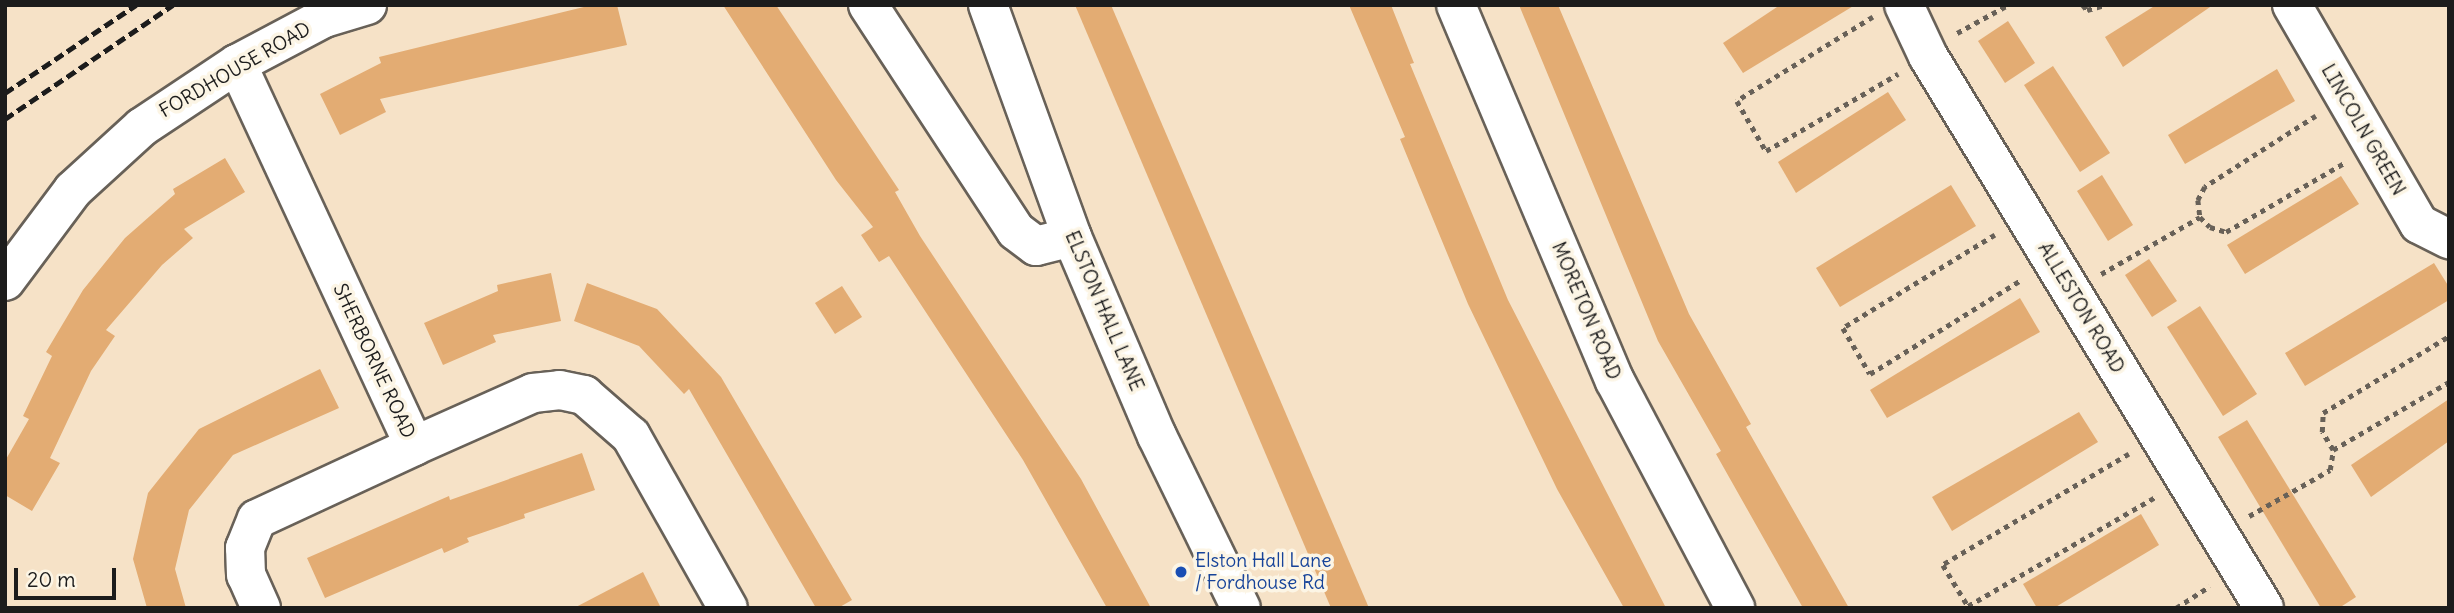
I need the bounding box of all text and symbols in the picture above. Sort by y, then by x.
street label: FORDHOUSE ROAD [155,17,315,123]
street label: LINCOLN GREEN [2316,60,2410,200]
street label: ELSTON HALL LANE [1060,228,1148,394]
street label: ALLESTON ROAD [2033,238,2129,378]
street label: MORETON ROAD [1547,239,1625,383]
street label: SHERBORNE ROAD [328,280,420,442]
place label: Elston Hall Lane / Fordhouse Rd [1195,550,1331,594]
scale bar [18,554,119,598]
marker: Elston Hall Lane / Fordhouse Rd [1173,564,1189,580]
text: 20 m [27,566,76,593]

